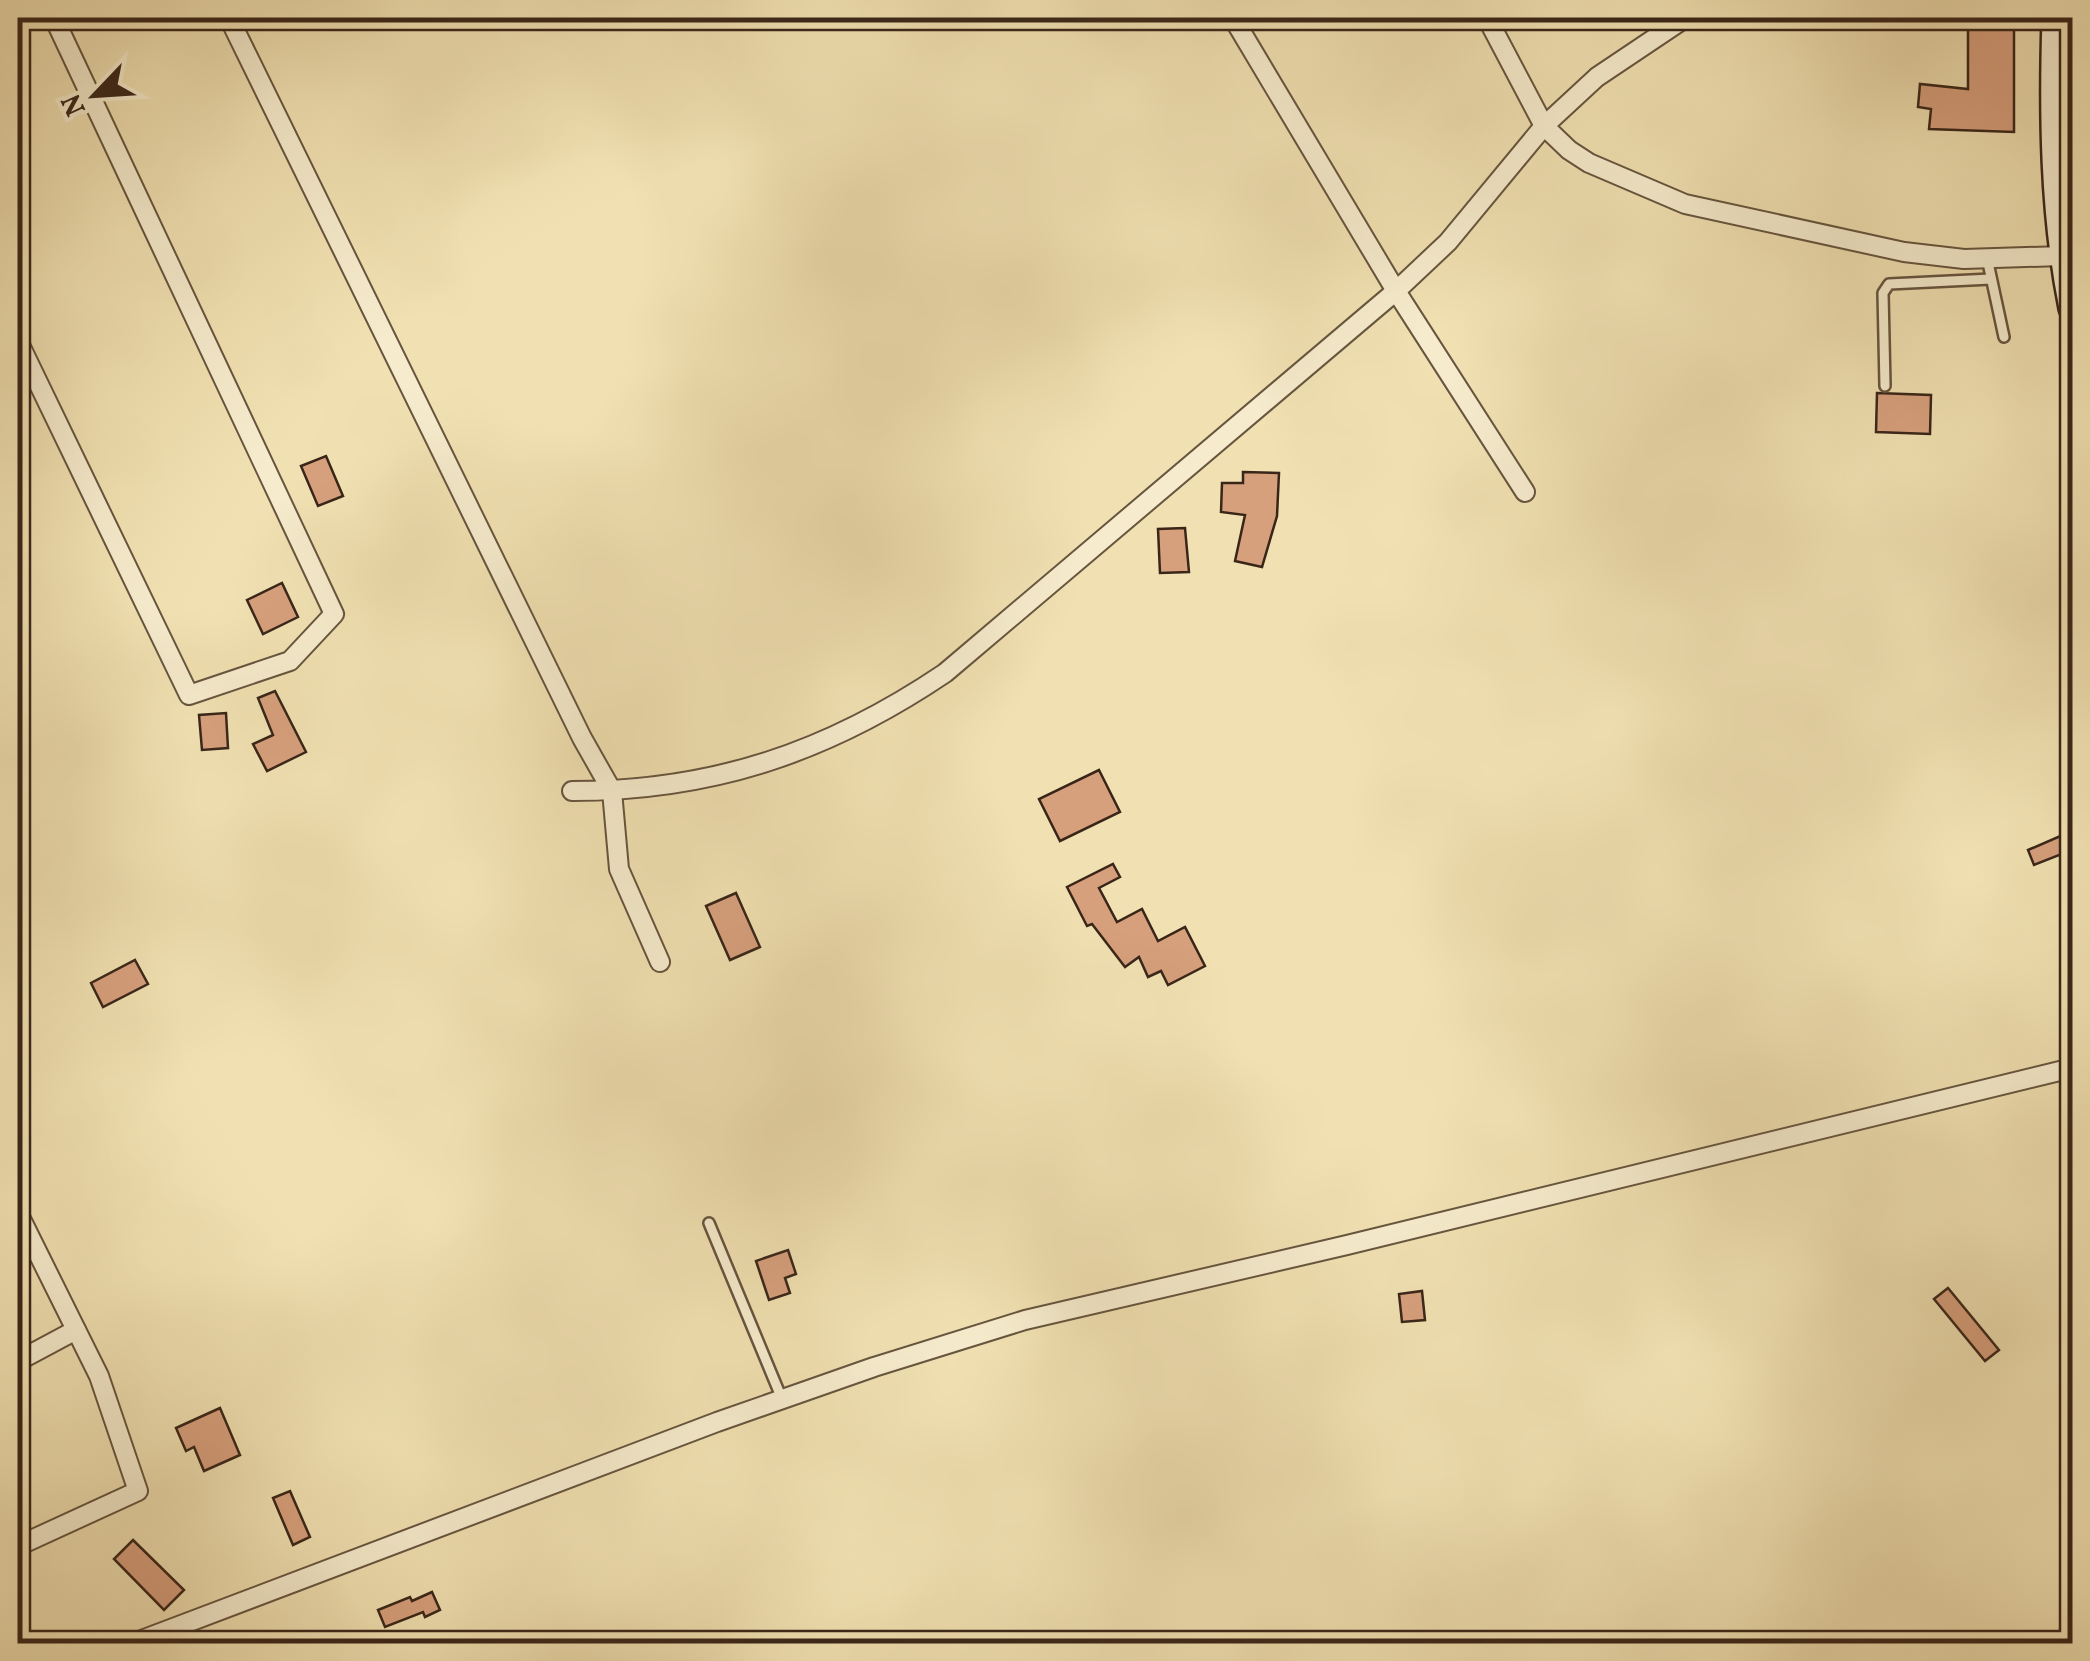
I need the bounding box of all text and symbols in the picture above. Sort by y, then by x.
north arrow [45,45,145,145]
text: N [53,87,97,122]

